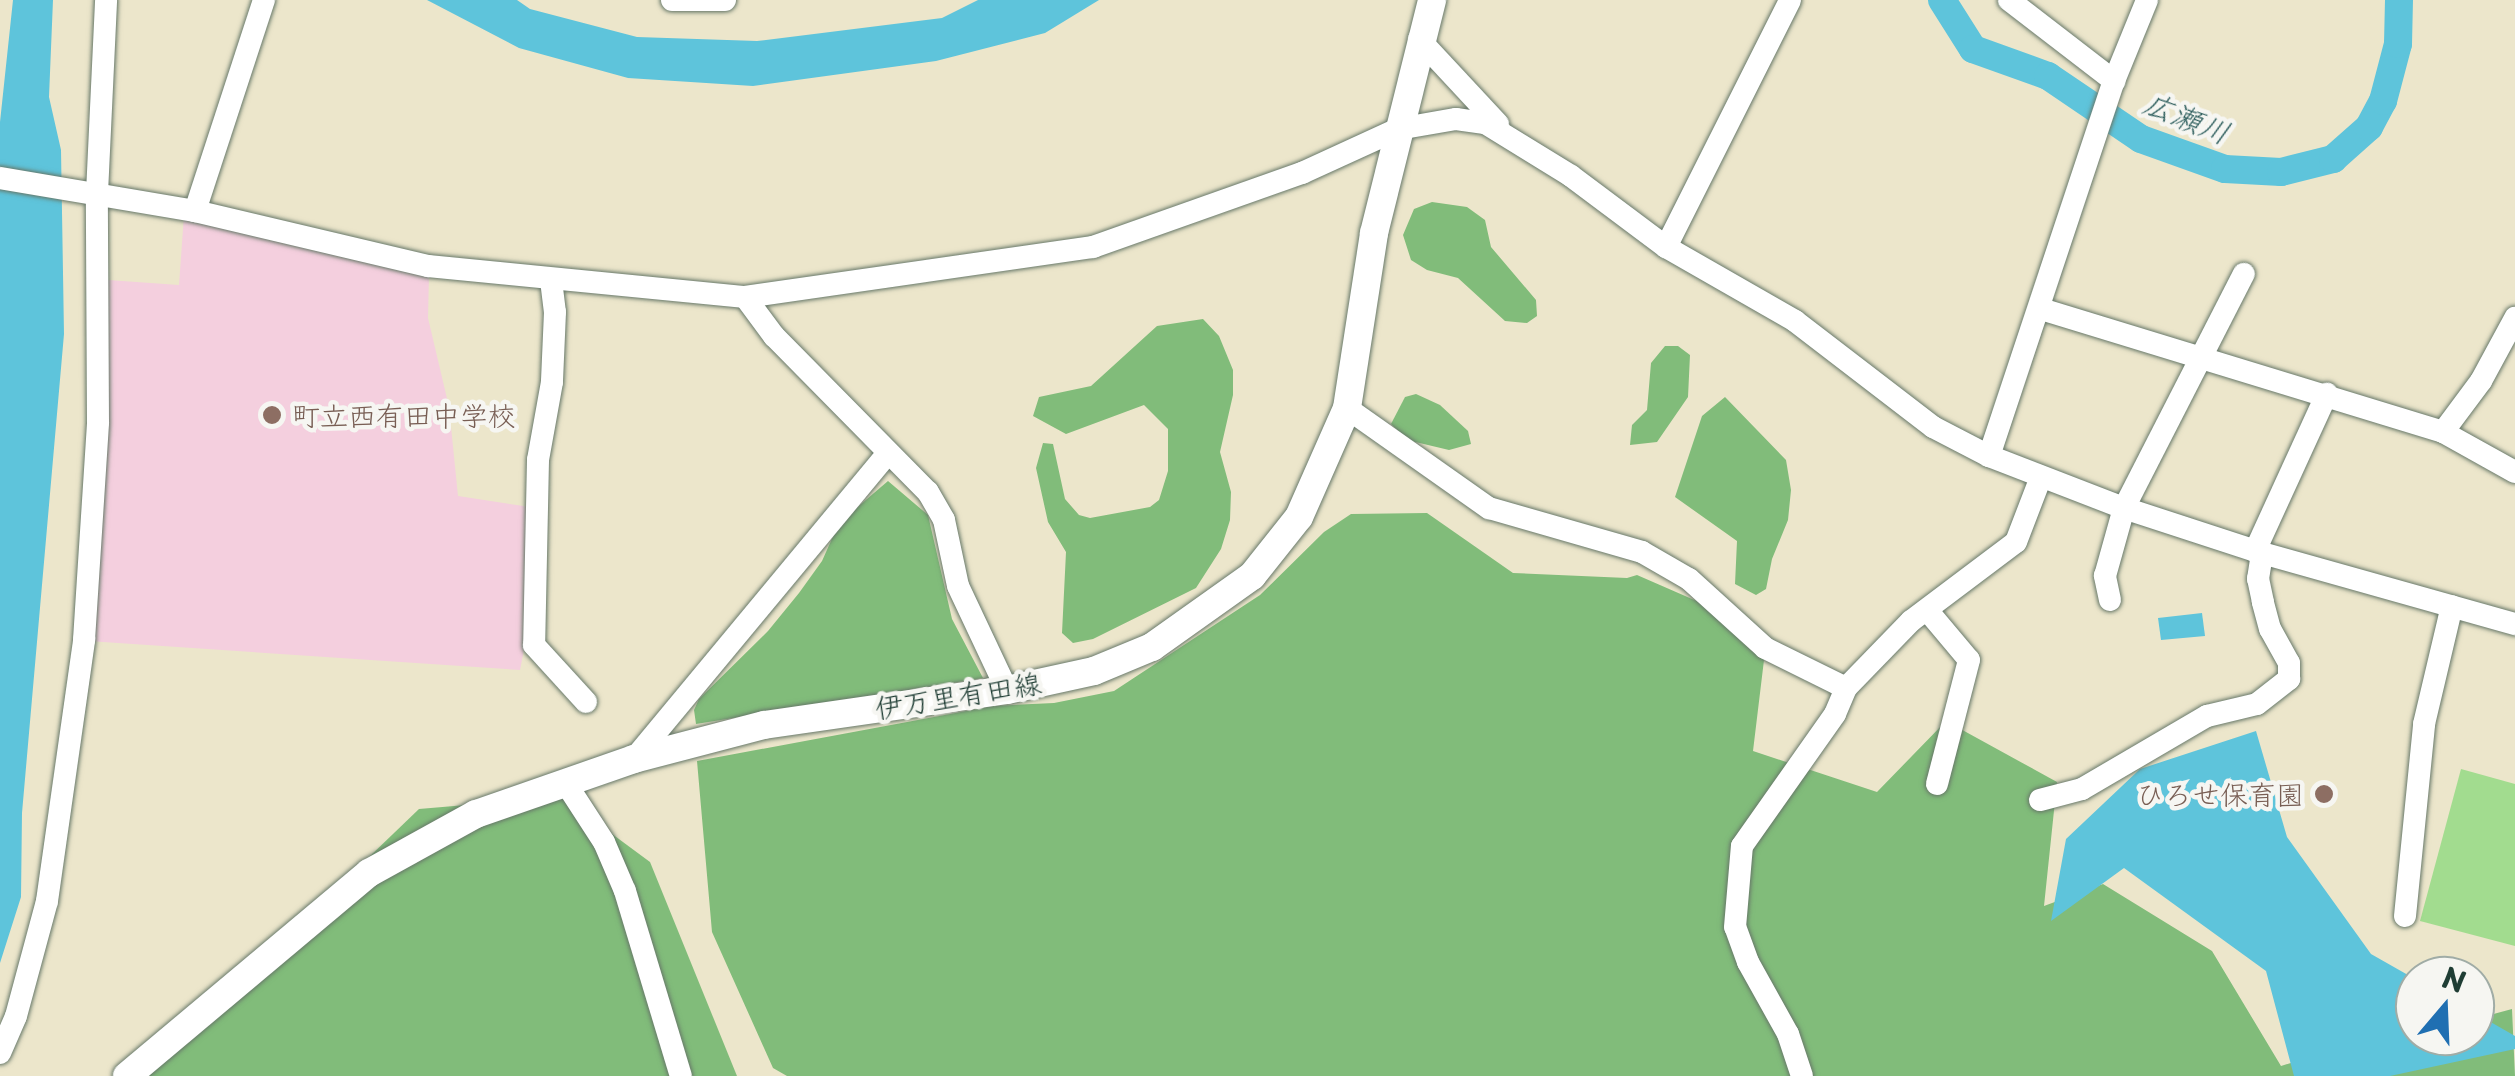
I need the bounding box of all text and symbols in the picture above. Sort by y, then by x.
water label: 広瀬川 [2139,83,2235,151]
place label: 町立西有田中学校 [292,398,516,432]
marker: 町立西有田中学校 [261,404,283,426]
street label: 伊万里有田線 [872,665,1044,725]
place label: ひろせ保育園 [2136,777,2304,811]
marker: ひろせ保育園 [2313,783,2335,805]
text: N [2437,955,2472,1003]
north arrow [2395,956,2495,1056]

